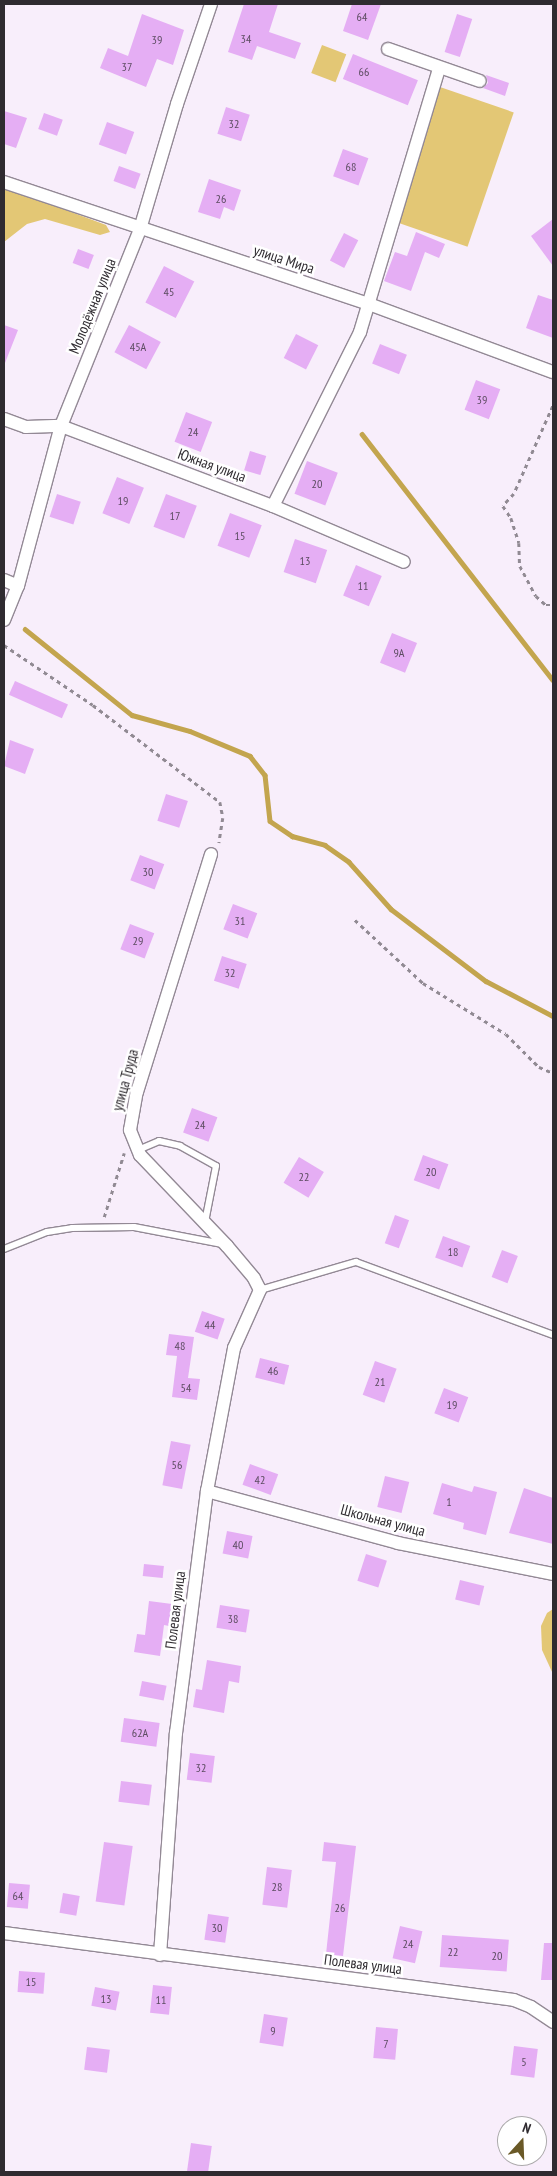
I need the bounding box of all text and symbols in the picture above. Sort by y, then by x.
house number: 64 [357,10,367,24]
house number: 34 [241,32,251,46]
house number: 39 [152,33,162,47]
house number: 37 [122,60,132,74]
house number: 66 [359,65,369,79]
house number: 32 [229,117,239,131]
house number: 68 [346,160,356,174]
house number: 26 [216,192,226,206]
street label: улица Мира [251,241,317,277]
street label: Молодёжная улица [65,256,119,356]
house number: 45 [164,285,174,299]
house number: 45А [130,340,146,354]
house number: 39 [477,393,487,407]
house number: 24 [188,425,198,439]
street label: Южная улица [176,444,248,486]
house number: 20 [312,477,322,491]
house number: 19 [118,494,128,508]
house number: 17 [170,509,180,523]
house number: 15 [235,529,245,543]
house number: 13 [300,554,310,568]
house number: 11 [358,579,368,593]
house number: 9А [393,646,405,660]
house number: 30 [143,865,153,879]
house number: 31 [235,914,245,928]
house number: 29 [133,934,143,948]
house number: 32 [225,966,235,980]
street label: улица Труда [108,1047,142,1113]
house number: 24 [195,1118,205,1132]
house number: 20 [426,1165,436,1179]
house number: 22 [299,1170,309,1184]
house number: 18 [448,1245,458,1259]
house number: 44 [205,1318,215,1332]
house number: 48 [175,1339,185,1353]
house number: 46 [268,1364,278,1378]
house number: 21 [375,1375,385,1389]
house number: 54 [181,1381,191,1395]
house number: 19 [447,1398,457,1412]
house number: 56 [172,1458,182,1472]
house number: 42 [255,1473,265,1487]
house number: 1 [446,1495,452,1509]
street label: Школьная улица [339,1500,427,1540]
house number: 40 [233,1538,243,1552]
street label: Полевая улица [161,1570,189,1650]
house number: 38 [228,1612,238,1626]
house number: 62А [132,1726,148,1740]
house number: 32 [196,1761,206,1775]
house number: 28 [272,1880,282,1894]
house number: 64 [13,1889,23,1903]
house number: 26 [335,1901,345,1915]
house number: 30 [212,1921,222,1935]
house number: 24 [403,1937,413,1951]
house number: 22 [448,1945,458,1959]
house number: 20 [492,1949,502,1963]
street label: Полевая улица [323,1950,403,1978]
house number: 15 [26,1975,36,1989]
house number: 13 [101,1992,111,2006]
house number: 11 [156,1993,166,2007]
house number: 9 [270,2024,276,2038]
house number: 7 [383,2037,389,2051]
house number: 5 [521,2055,527,2069]
north arrow [497,2116,547,2166]
text: N [520,2118,533,2138]

